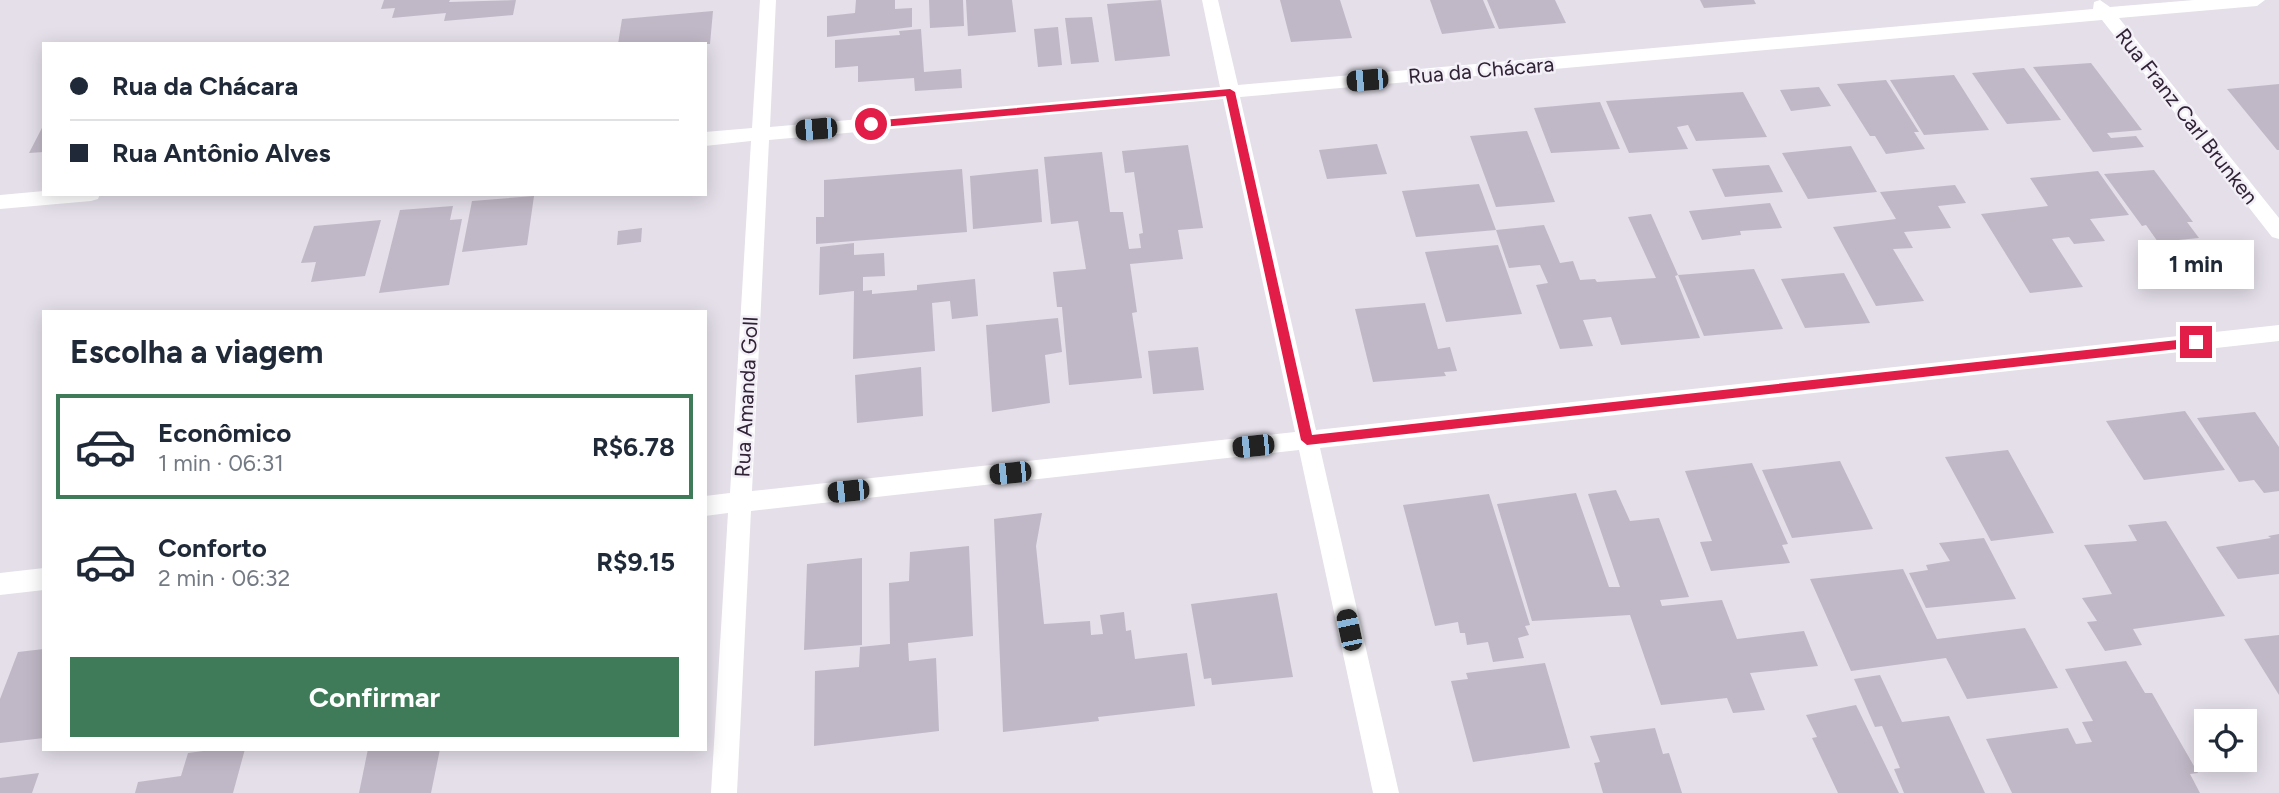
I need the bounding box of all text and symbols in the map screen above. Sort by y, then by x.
street label: Rua Franz Carl Brunken [2111,23,2263,209]
street label: Rua da Chácara [1407,51,1555,89]
car [1346,68,1389,92]
text: Rua da Chácara [112,70,298,102]
route start [855,108,887,140]
car [795,117,838,141]
text: Rua Antônio Alves [112,137,331,169]
callout: 1 min [2138,240,2254,290]
text: 1 min [2169,250,2223,278]
street label: Rua Amanda Goll [729,316,763,478]
route end [2180,326,2212,358]
text: Escolha a viagem [70,333,323,371]
icon: car [74,415,137,478]
text: Econômico [158,417,291,449]
text: R$6.78 [592,431,675,463]
car [1232,433,1275,459]
text: 1 min · 06:31 [158,449,284,477]
car [989,460,1032,486]
car [827,478,870,504]
icon: car [74,530,137,593]
text: Conforto [158,532,267,564]
text: R$9.15 [596,546,675,578]
text: 2 min · 06:32 [158,564,290,592]
car [1335,607,1364,653]
button: Confirmar [70,657,679,737]
map controls [2194,709,2257,772]
button: locate [2194,709,2257,772]

